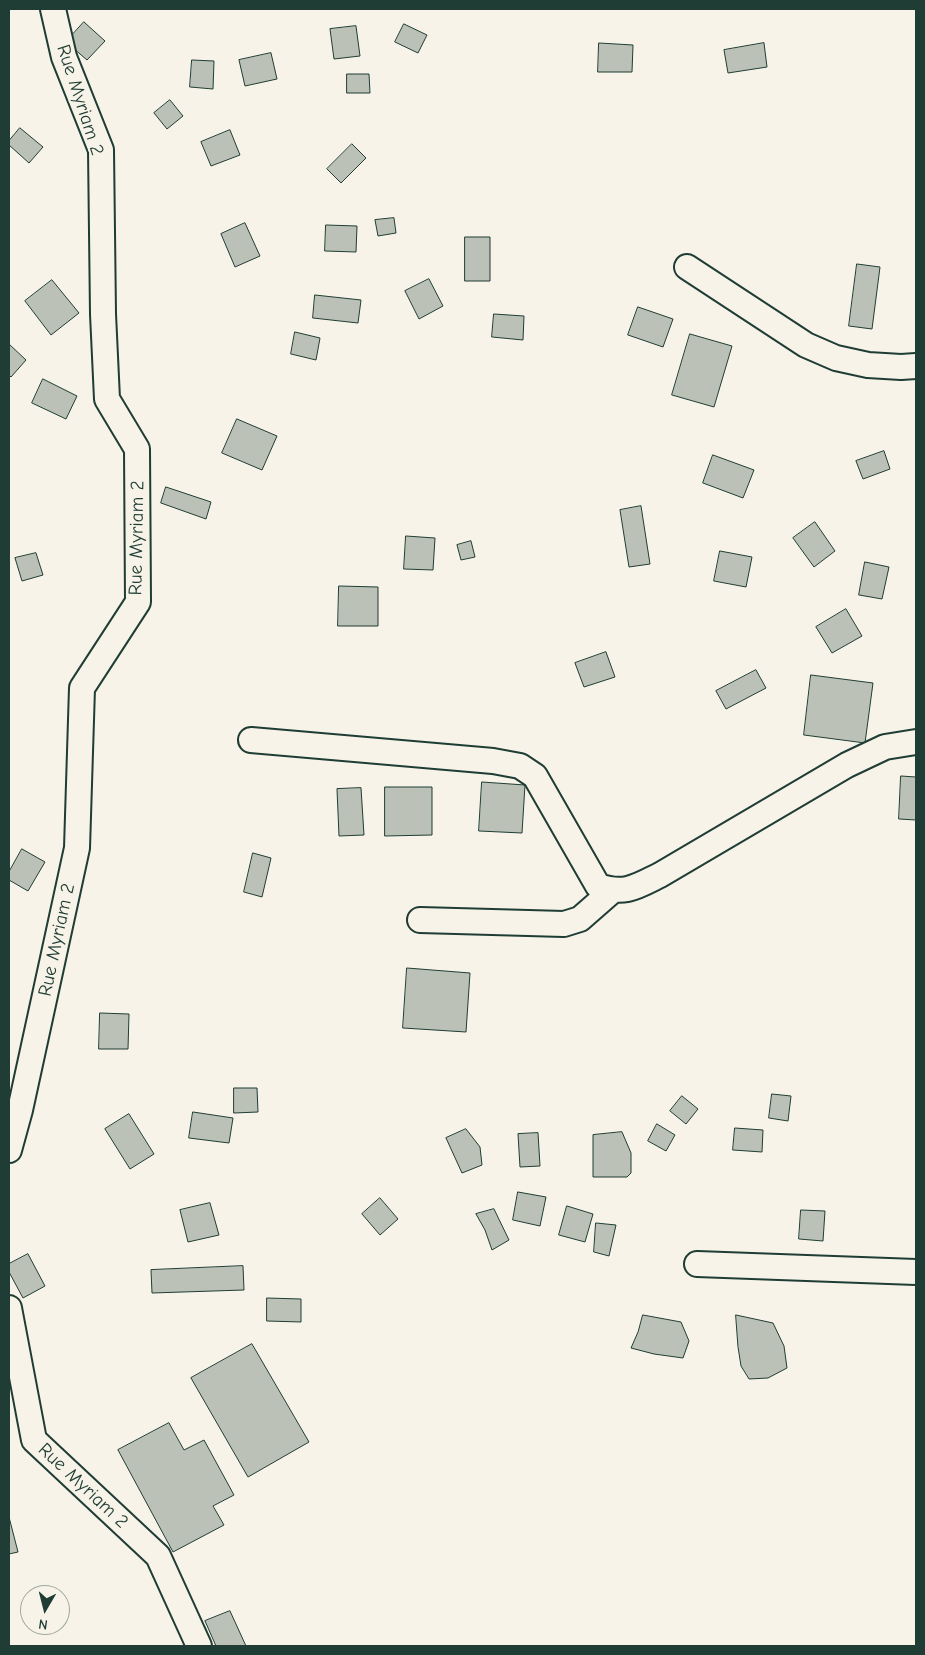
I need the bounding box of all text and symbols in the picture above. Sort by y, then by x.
street label: Rue Myriam 2 [51,42,109,158]
street label: Rue Myriam 2 [125,480,149,596]
street label: Rue Myriam 2 [34,881,80,999]
street label: Rue Myriam 2 [33,1438,133,1534]
north arrow [20,1585,70,1635]
text: N [37,1615,49,1633]

